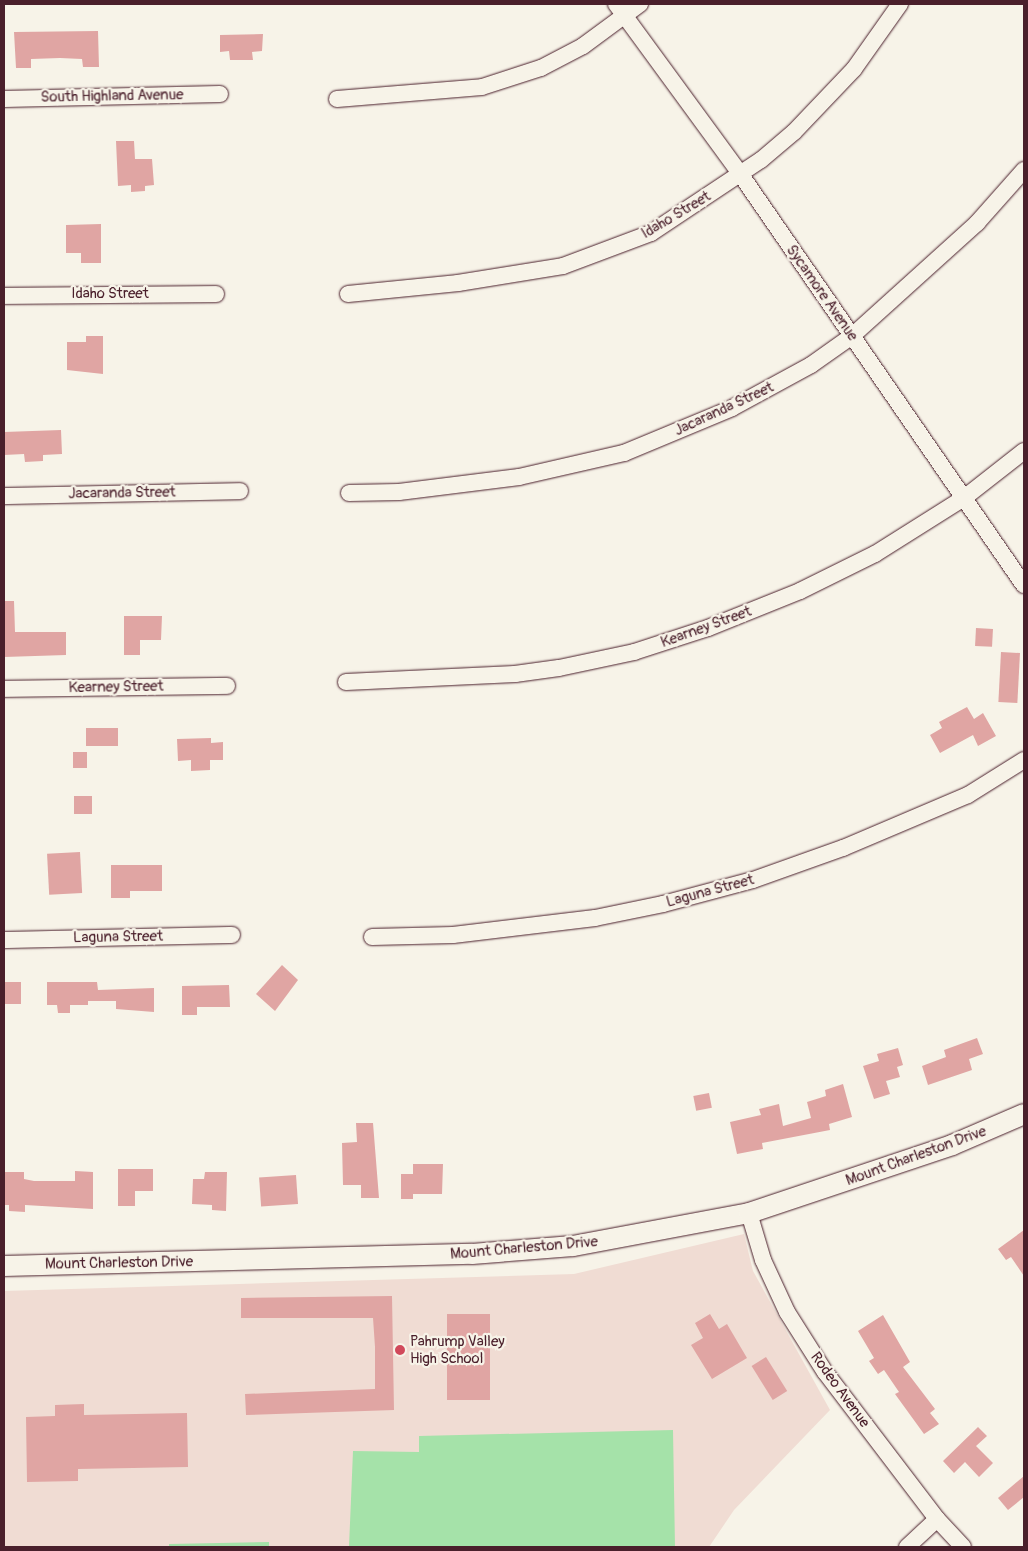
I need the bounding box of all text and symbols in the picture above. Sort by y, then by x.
street label: South Highland Avenue [40,86,184,106]
street label: Idaho Street [638,187,714,243]
street label: Sycamore Avenue [782,242,862,344]
street label: Idaho Street [71,285,149,303]
street label: Jacaranda Street [672,378,776,440]
street label: Jacaranda Street [68,483,176,503]
street label: Kearney Street [658,602,754,652]
street label: Kearney Street [68,677,164,697]
street label: Laguna Street [664,871,756,911]
street label: Laguna Street [73,927,163,947]
street label: Mount Charleston Drive [843,1122,989,1190]
street label: Mount Charleston Drive [449,1233,599,1263]
street label: Mount Charleston Drive [45,1253,193,1273]
place label: Pahrump Valley High School [410,1332,505,1367]
marker: Pahrump Valley High School [394,1344,406,1356]
street label: Rodeo Avenue [807,1349,873,1431]

